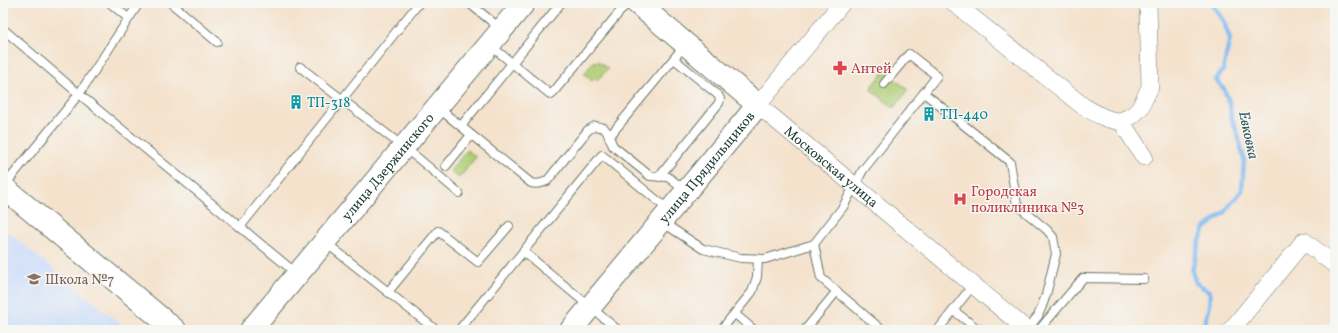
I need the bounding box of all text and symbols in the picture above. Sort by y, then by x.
pharmacy icon: Антей [832,60,848,76]
place label: Антей [851,60,892,79]
building icon: ТП-318 [288,94,304,110]
place label: ТП-318 [307,94,350,113]
building icon: ТП-440 [921,106,937,122]
place label: ТП-440 [940,106,988,125]
street label: улица Прядильщиков [655,108,760,228]
water label: Евковка [1232,109,1263,161]
street label: улица Дзержинского [338,110,439,225]
street label: Московская улица [779,123,882,213]
place label: Городская поликлиника №3 [971,183,1084,218]
hospital icon: Городская поликлиника №3 [952,191,968,207]
school or university icon: Школа №7 [26,271,42,287]
place label: Школа №7 [45,271,115,290]

